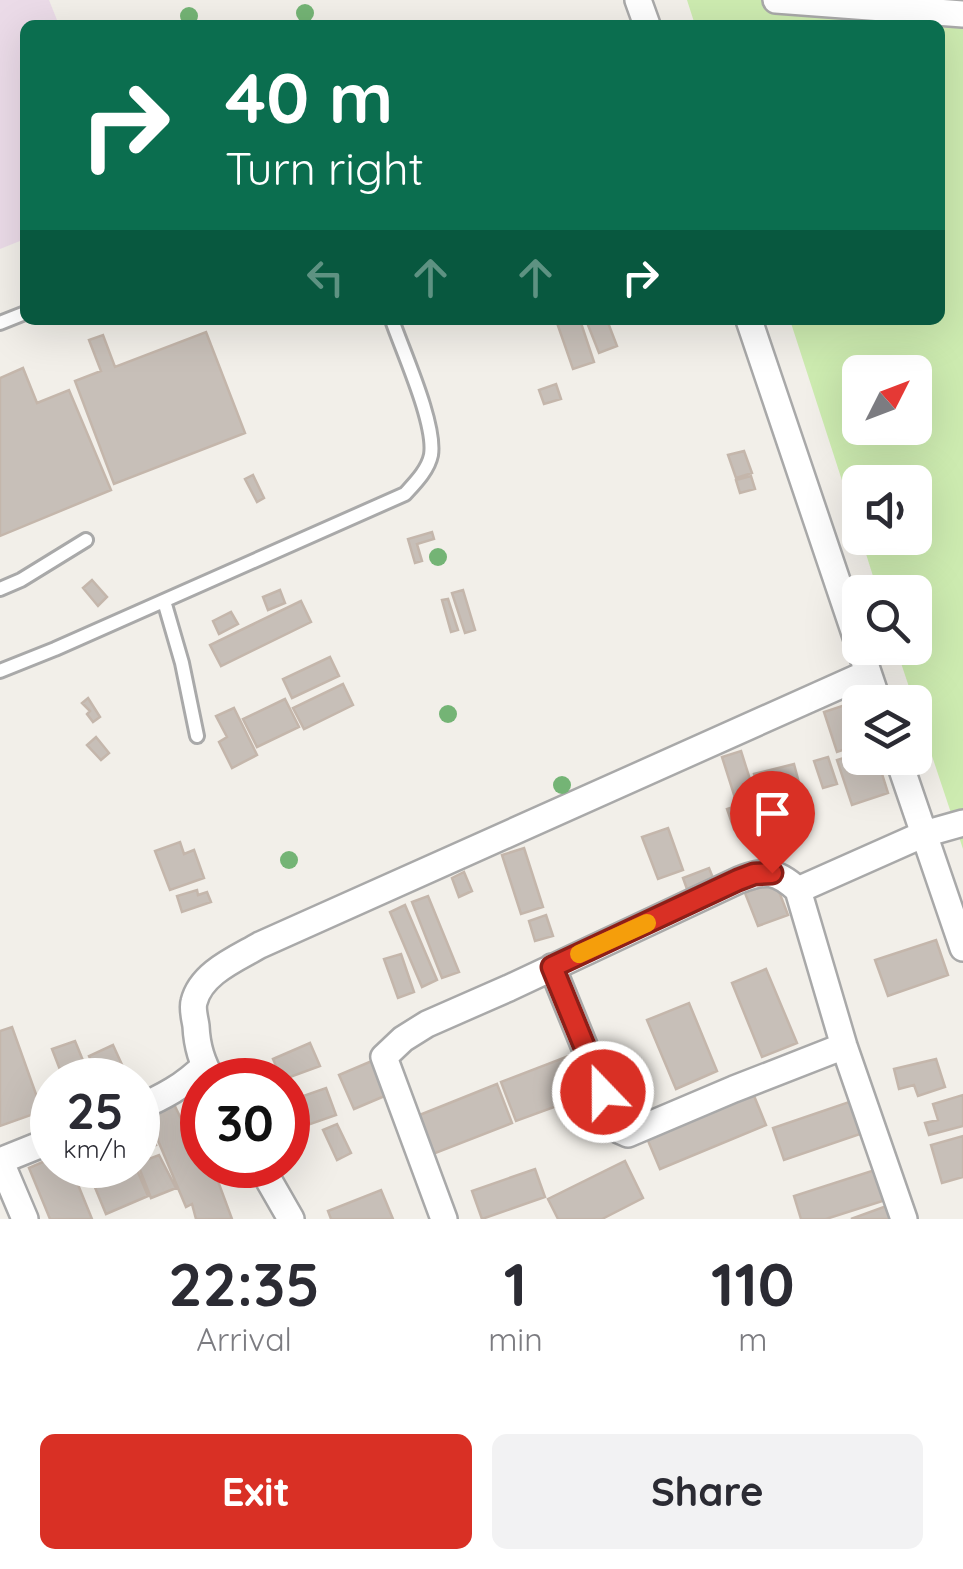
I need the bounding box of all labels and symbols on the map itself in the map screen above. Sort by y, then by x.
north arrow [842,355,932,445]
pin [730,771,815,874]
position arrow [551,1040,655,1144]
speed limit sign: 30 [180,1058,310,1188]

